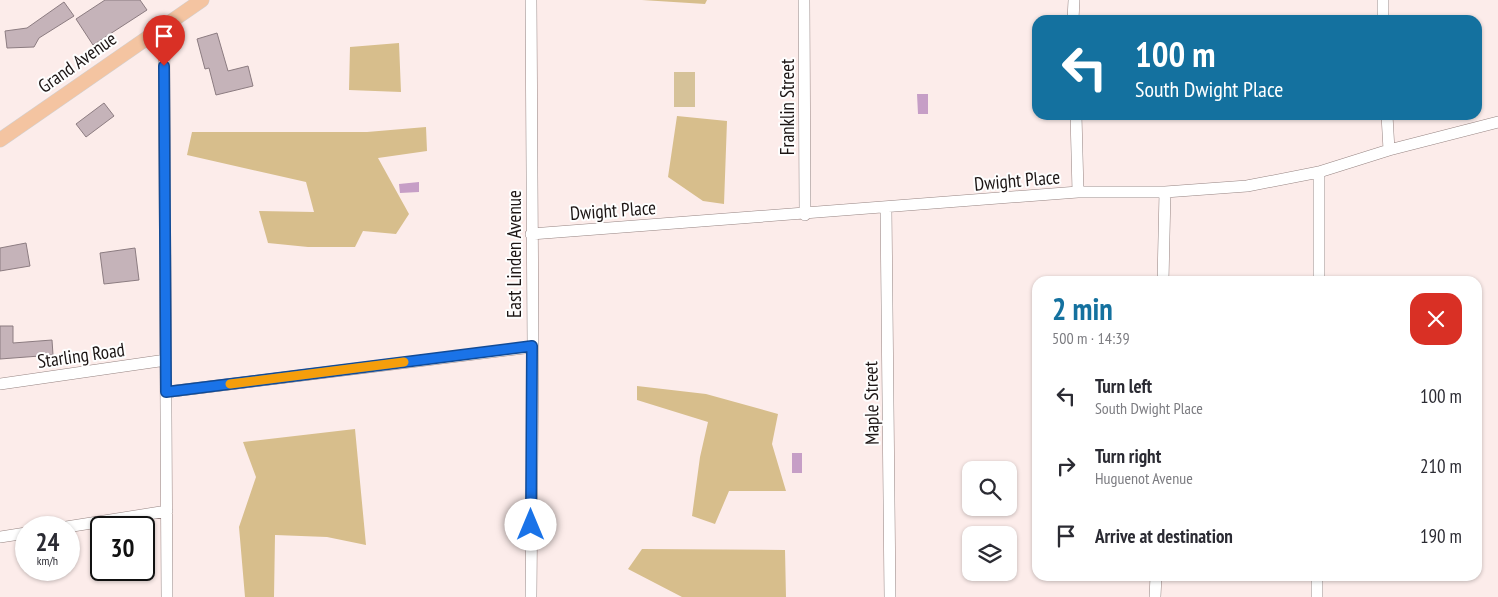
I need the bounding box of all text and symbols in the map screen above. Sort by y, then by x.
pin [143,15,185,66]
icon: arrive [150,22,178,50]
street label: Grand Avenue [33,26,121,98]
text: 100 m [1135,31,1216,77]
icon: left [1052,35,1117,100]
street label: Franklin Street [775,58,799,155]
text: South Dwight Place [1135,75,1283,103]
street label: Dwight Place [973,164,1061,196]
street label: East Linden Avenue [502,190,526,318]
street label: Dwight Place [569,195,657,225]
text: 2 min [1052,289,1113,328]
button: close [1410,293,1462,345]
text: 500 m · 14:39 [1052,328,1130,348]
street label: Starling Road [36,337,126,373]
street label: Maple Street [858,360,884,445]
text: Turn left [1095,374,1152,398]
icon: left [1052,382,1080,410]
text: 100 m [1420,384,1462,408]
text: South Dwight Place [1095,398,1203,418]
text: Turn right [1095,444,1161,468]
icon: right [1052,452,1080,480]
text: 210 m [1420,454,1462,478]
map controls [962,461,1017,581]
button: search [962,461,1017,516]
text: Huguenot Avenue [1095,468,1193,488]
position arrow [504,498,556,550]
speed limit sign: 30 [90,516,155,581]
icon: arrive [1052,522,1080,550]
text: Arrive at destination [1095,524,1233,548]
text: 190 m [1420,524,1462,548]
text: 24 [36,526,59,558]
button: layers [962,526,1017,581]
text: km/h [37,553,58,568]

